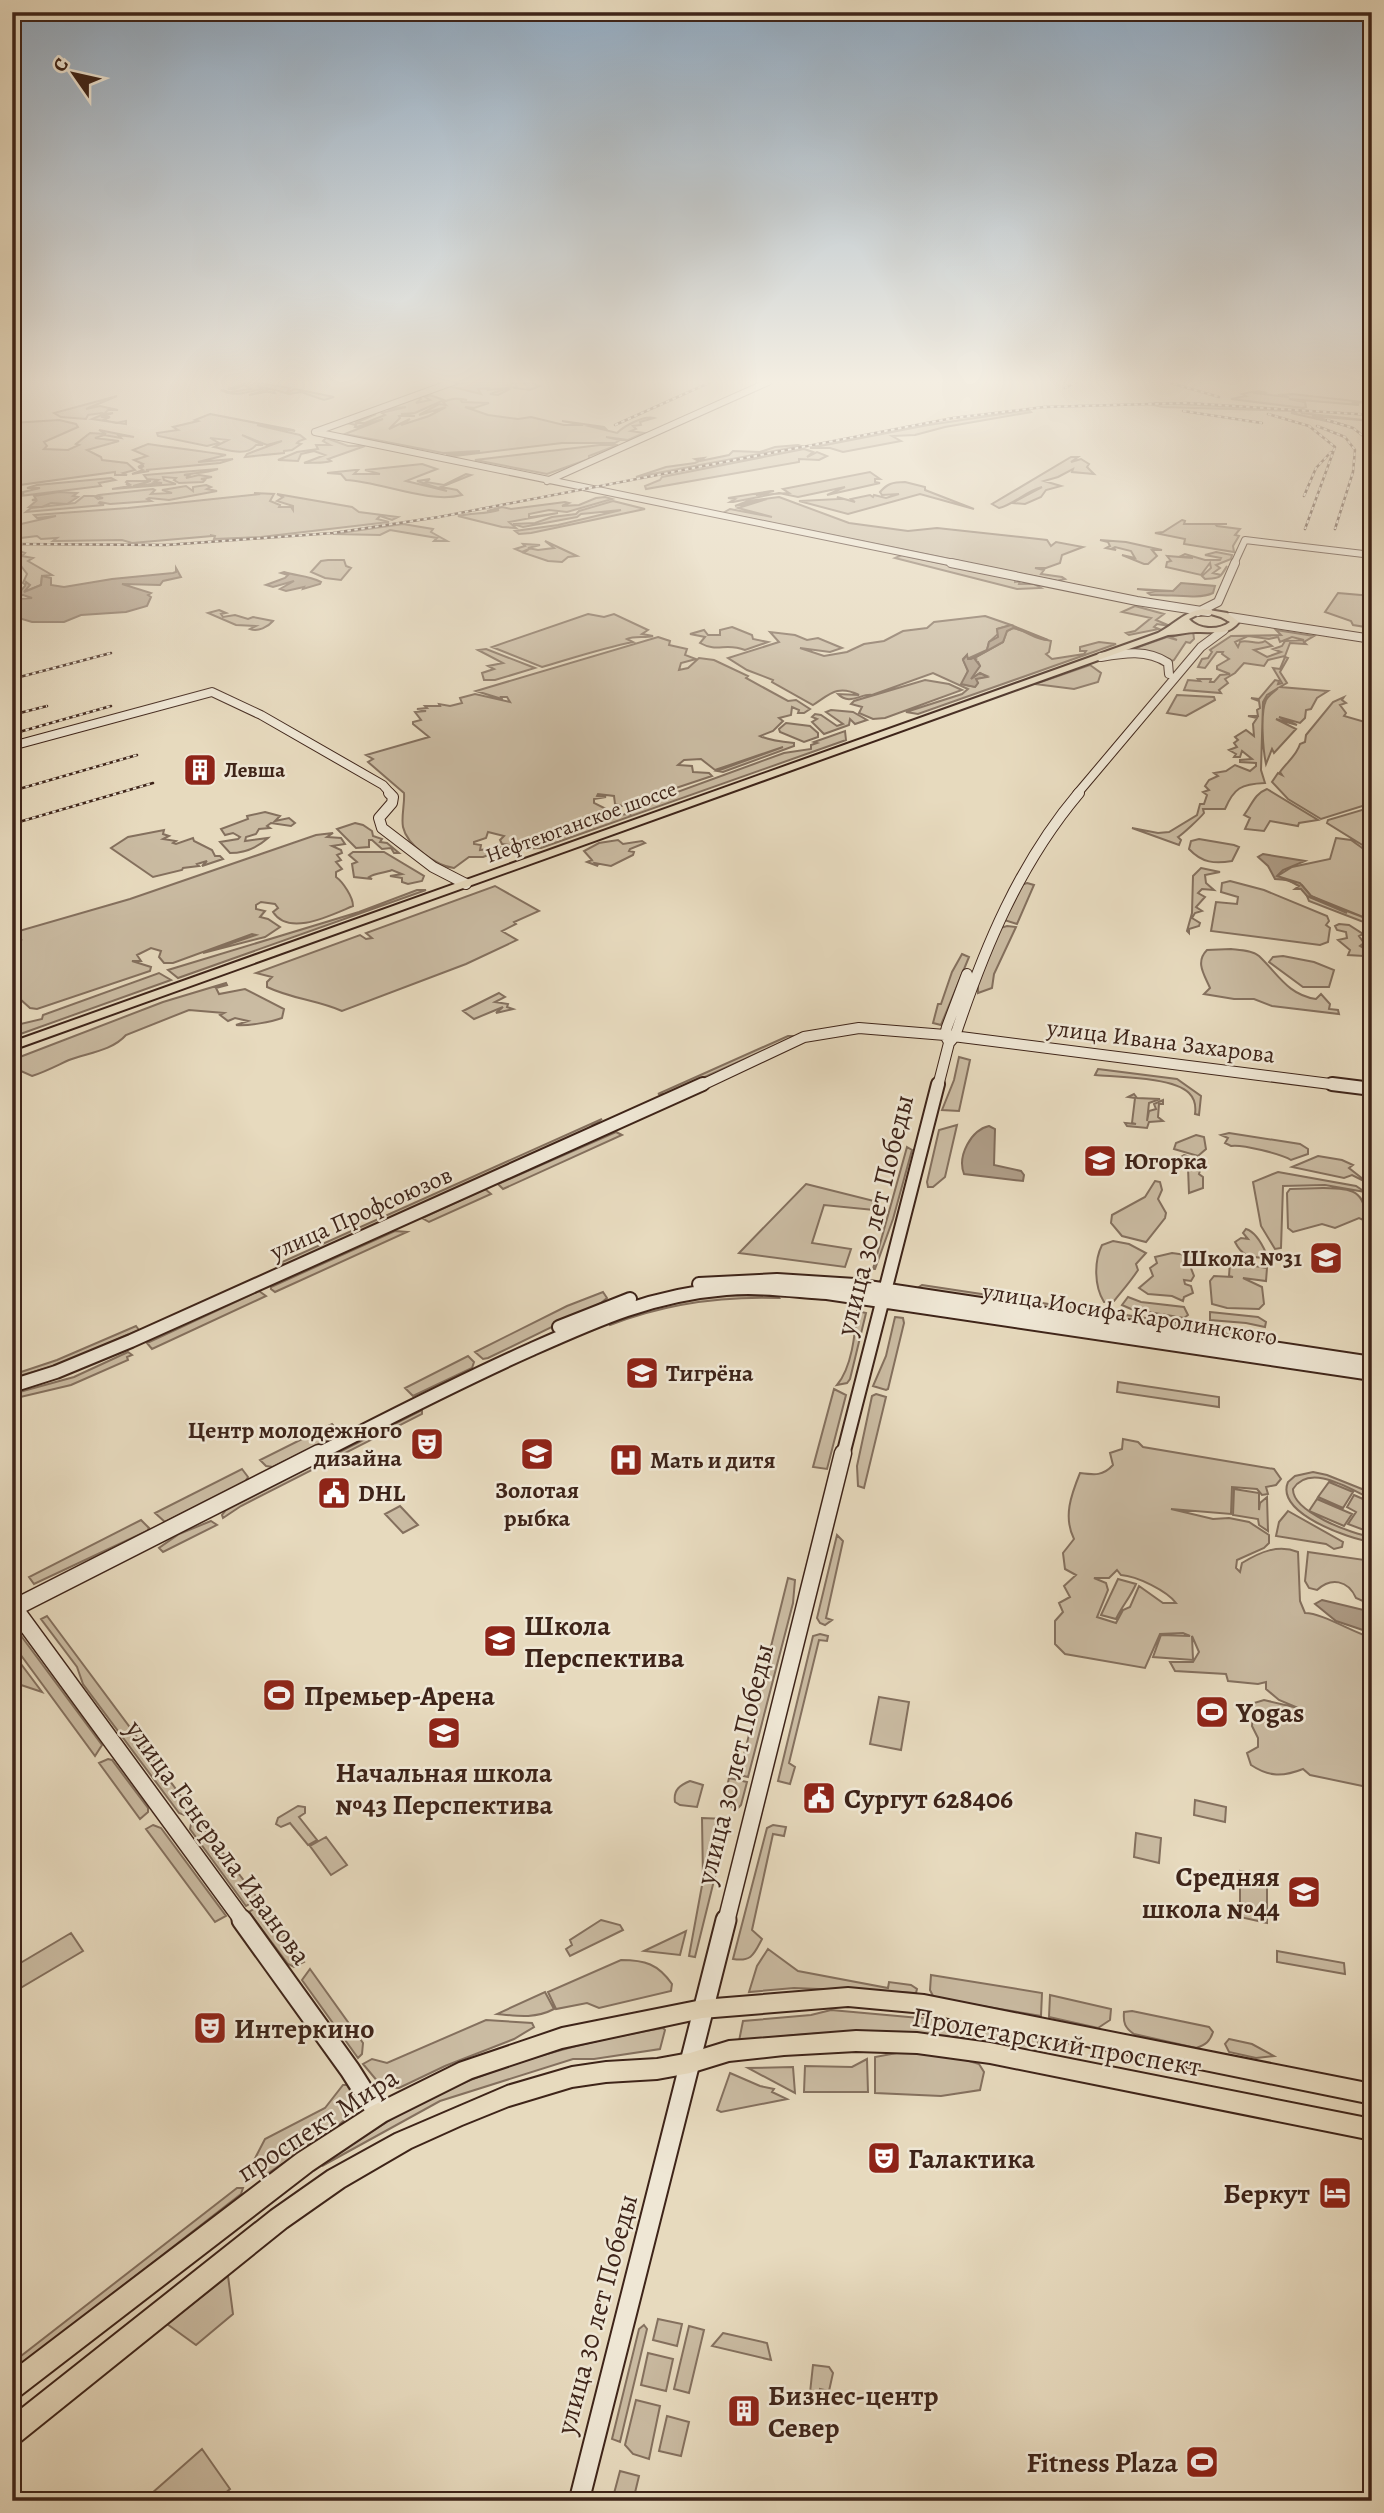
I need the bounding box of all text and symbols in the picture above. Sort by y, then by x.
north arrow [38,38,108,108]
text: С [47,53,75,77]
building icon: Левша [181,751,219,789]
place label: Левша [224,756,285,784]
street label: Нефтеюганское шоссе [481,774,681,870]
street label: улица Ивана Захарова [1044,1011,1277,1071]
street label: улица 30 лет Победы [826,1091,923,1341]
school or university icon: Югорка [1081,1142,1119,1180]
place label: Югорка [1124,1145,1208,1177]
street label: улица Профсоюзов [264,1159,457,1268]
school or university icon: Школа №31 [1307,1239,1345,1277]
place label: Школа №31 [1181,1242,1302,1274]
street label: улица Иосифа Каролинского [979,1275,1280,1353]
school or university icon: Тигрёна [623,1354,661,1392]
place label: Тигрёна [666,1357,754,1389]
place label: Центр молодежного дизайна [188,1414,403,1474]
theatre icon: Центр молодежного дизайна [408,1425,446,1463]
school or university icon: Золотая рыбка [518,1435,556,1473]
hospital icon: Мать и дитя [607,1441,645,1479]
place label: Мать и дитя [650,1444,776,1476]
public building icon: DHL [315,1474,353,1512]
place label: Золотая рыбка [495,1474,579,1534]
place label: DHL [358,1477,406,1509]
place label: Школа Перспектива [524,1607,685,1677]
school or university icon: Школа Перспектива [481,1622,519,1660]
street label: улица 30 лет Победы [686,1640,783,1890]
sports icon: Премьер-Арена [260,1676,298,1714]
place label: Премьер-Арена [304,1677,496,1715]
sports icon: Yogas [1193,1693,1231,1731]
place label: Yogas [1235,1694,1304,1732]
street label: улица Генерала Иванова [116,1712,320,1973]
school or university icon: Начальная школа №43 Перспектива [425,1714,463,1752]
place label: Начальная школа №43 Перспектива [335,1754,554,1824]
public building icon: Сургут 628406 [800,1779,838,1817]
place label: Сургут 628406 [844,1780,1013,1818]
place label: Средняя школа №44 [1142,1858,1280,1928]
school or university icon: Средняя школа №44 [1285,1873,1323,1911]
street label: Пролетарский проспект [909,1998,1204,2086]
theatre icon: Интеркино [191,2009,229,2047]
place label: Интеркино [234,2010,374,2048]
street label: проспект Мира [229,2058,406,2191]
theatre icon: Галактика [865,2139,903,2177]
place label: Галактика [908,2140,1036,2178]
hotel icon: Беркут [1316,2174,1354,2212]
place label: Беркут [1223,2175,1310,2213]
street label: улица 30 лет Победы [546,2190,647,2440]
place label: Бизнес-центр Север [768,2377,938,2447]
building icon: Бизнес-центр Север [725,2392,763,2430]
sports icon: Fitness Plaza [1183,2443,1221,2481]
place label: Fitness Plaza [1026,2444,1178,2482]

